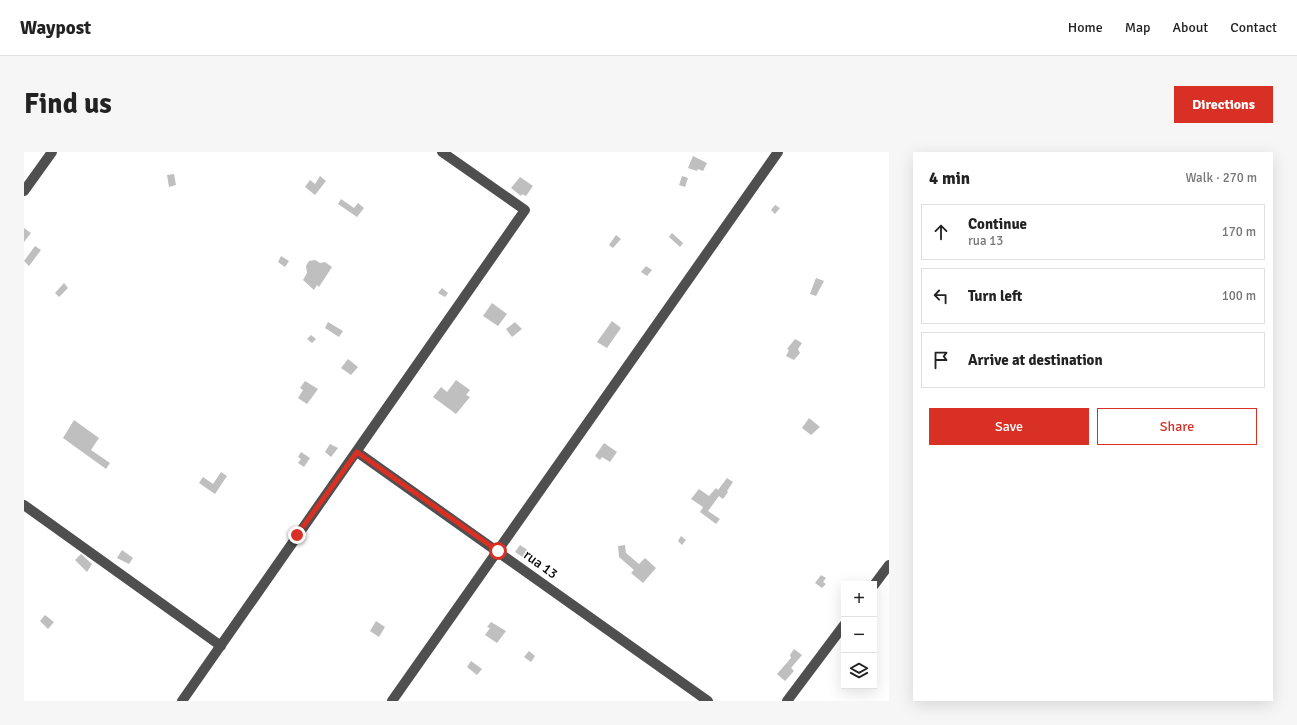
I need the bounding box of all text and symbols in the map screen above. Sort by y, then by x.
text: Waypost [20,16,91,40]
text: Home [1068,19,1103,36]
text: Map [1125,19,1150,36]
text: About [1172,19,1208,36]
text: Contact [1230,19,1277,36]
button: Directions [1174,86,1273,123]
text: Find us [24,87,112,121]
text: 4 min [929,168,970,189]
text: Walk · 270 m [1186,170,1257,186]
text: Continue [968,215,1027,233]
icon: ahead [930,221,952,243]
text: 170 m [1222,224,1256,240]
text: rua 13 [968,233,1003,249]
icon: left [930,285,952,307]
text: Turn left [968,287,1022,305]
text: 100 m [1222,288,1256,304]
icon: arrive [930,349,952,371]
text: Arrive at destination [968,351,1103,369]
button: Save [929,408,1089,445]
button: Share [1097,408,1257,445]
route end [288,526,306,544]
route start [489,542,507,560]
street label: rua 13 [520,546,561,582]
map controls [841,581,877,689]
button: + [841,581,877,617]
button: − [841,617,877,653]
button: layers [841,653,877,689]

